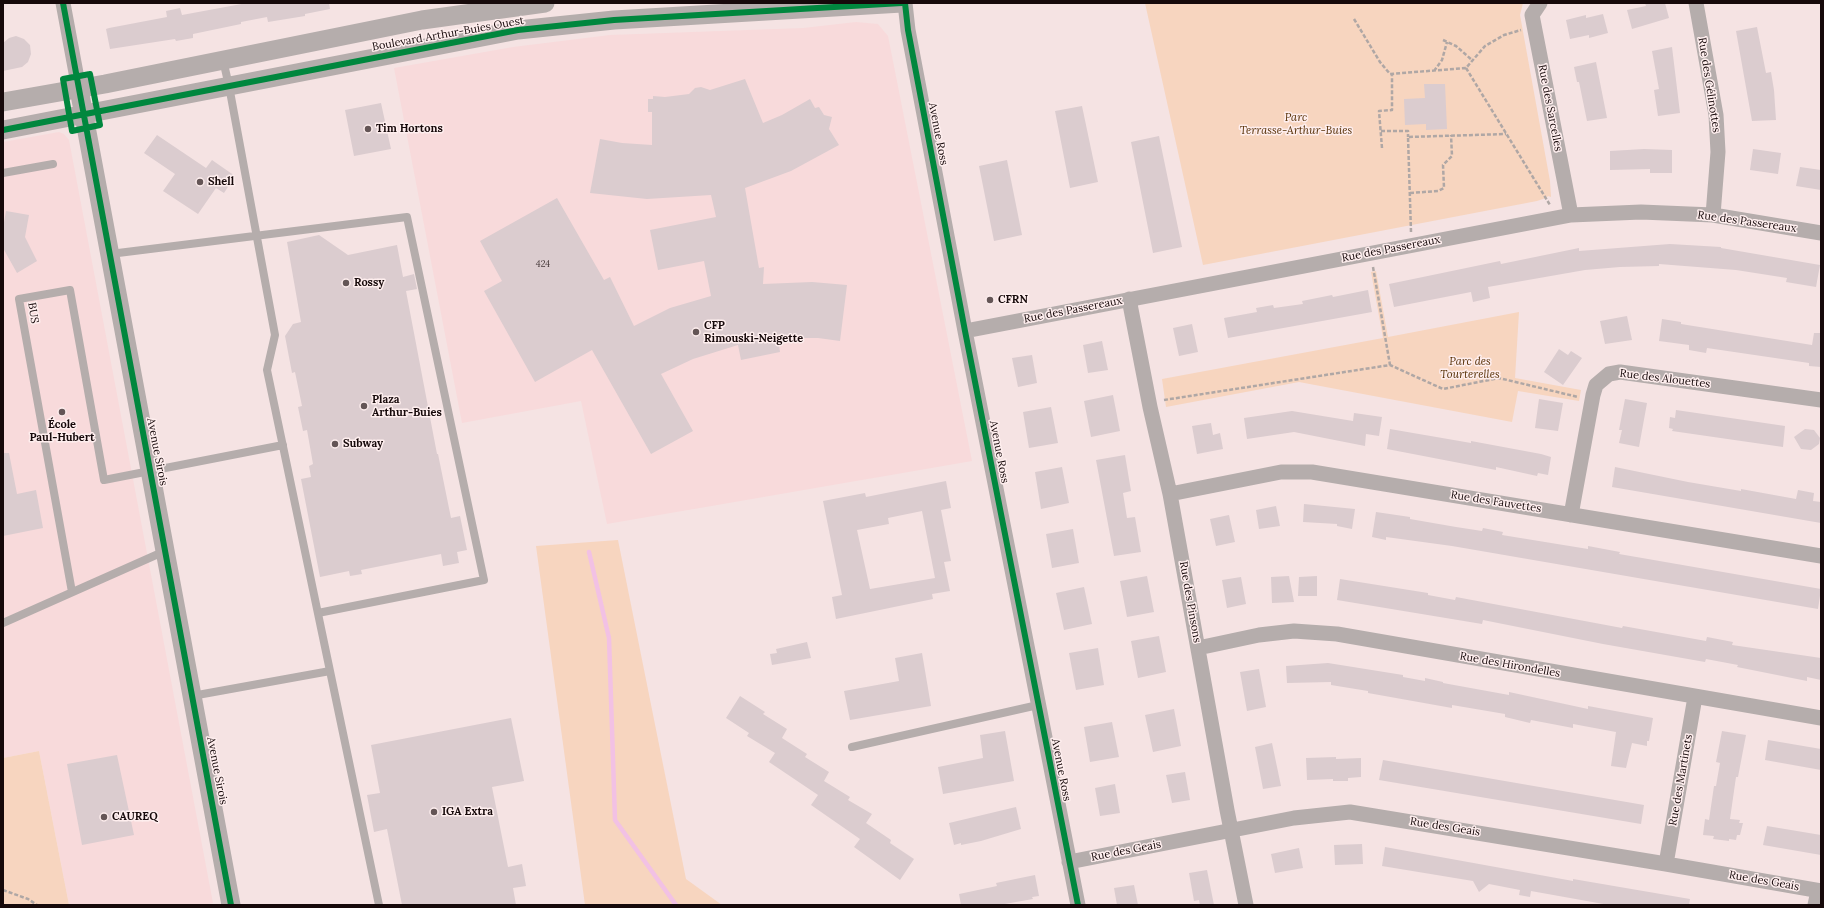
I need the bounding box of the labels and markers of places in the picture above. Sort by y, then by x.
place label: Tim Hortons [376,122,443,136]
marker: Tim Hortons [363,124,373,134]
place label: Shell [208,175,234,189]
marker: Shell [195,177,205,187]
place label: Rossy [354,276,384,290]
marker: Rossy [341,278,351,288]
place label: CFRN [998,293,1028,307]
marker: CFRN [985,295,995,305]
place label: CFP Rimouski-Neigette [704,319,803,345]
marker: CFP Rimouski-Neigette [691,327,701,337]
place label: Plaza Arthur-Buies [372,393,442,419]
marker: Plaza Arthur-Buies [359,401,369,411]
marker: École Paul-Hubert [57,407,67,417]
place label: École Paul-Hubert [29,418,95,444]
place label: Subway [343,437,383,451]
marker: Subway [330,439,340,449]
place label: IGA Extra [442,805,493,819]
marker: IGA Extra [429,807,439,817]
place label: CAUREQ [112,810,158,824]
marker: CAUREQ [99,812,109,822]

